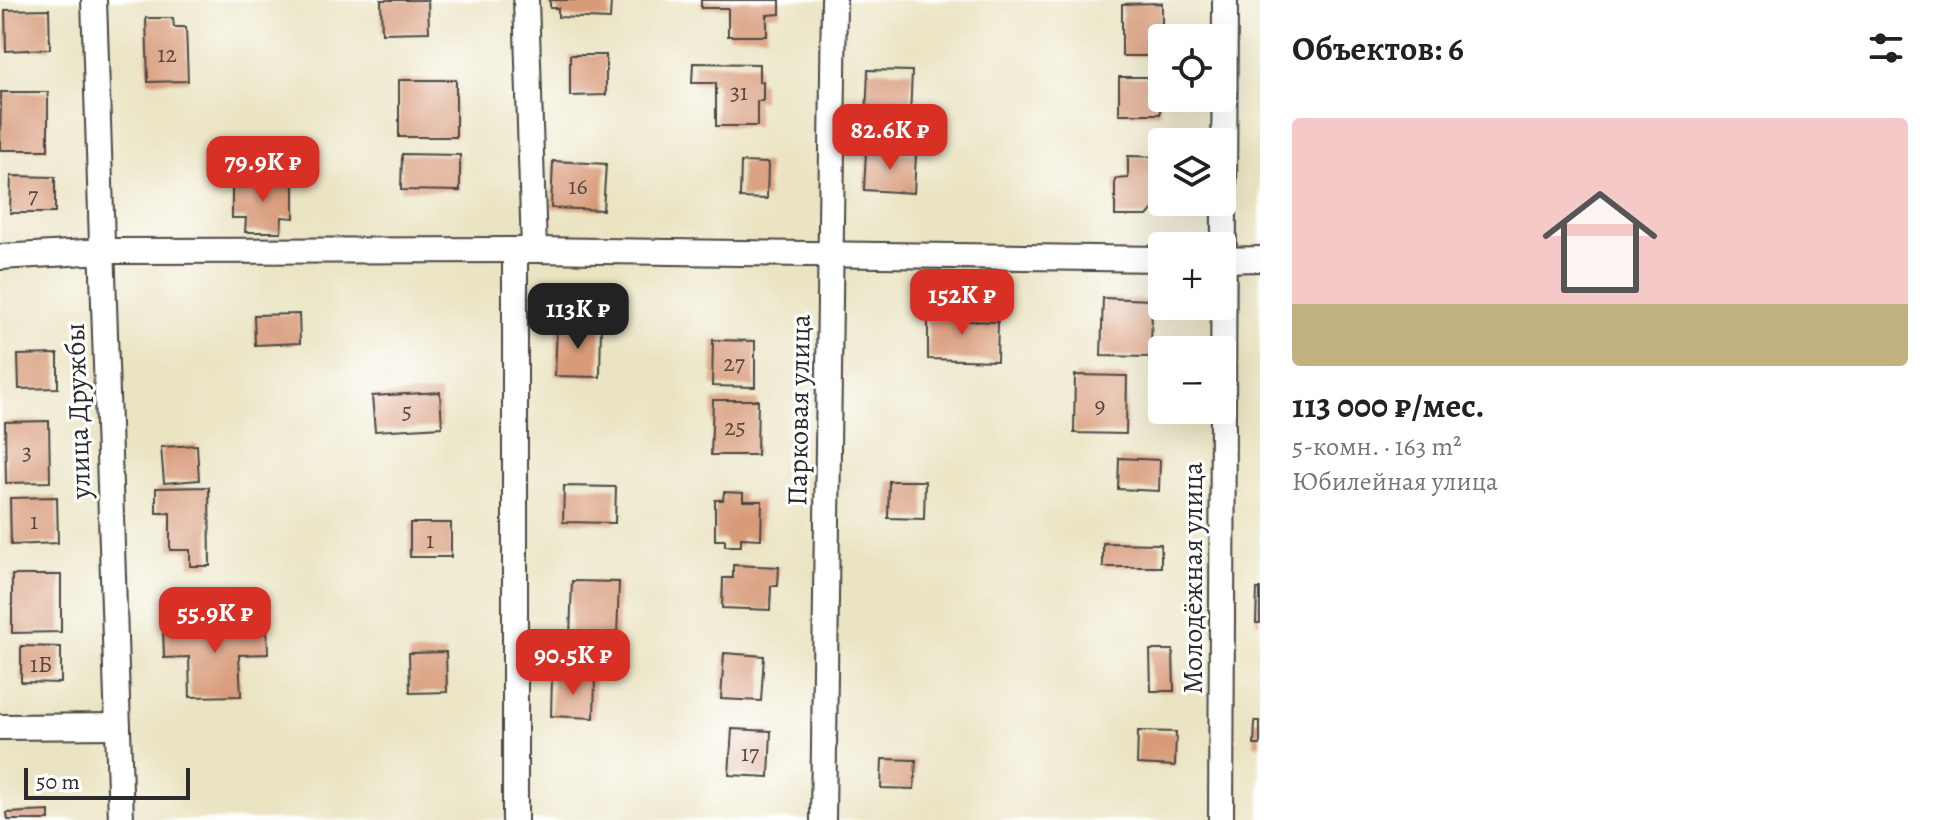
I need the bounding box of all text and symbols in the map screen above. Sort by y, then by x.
map controls [1148,24,1236,424]
button: locate [1148,24,1236,112]
text: Объектов: 6 [1292,25,1464,72]
icon: filters [1864,26,1908,70]
house number: 12 [157,38,177,70]
house number: 31 [730,76,748,108]
pin: 82.6K ₽ [816,104,964,172]
text: 82.6K ₽ [850,112,930,147]
button: layers [1148,128,1236,216]
pin: 79.9K ₽ [189,136,337,204]
text: 79.9K ₽ [224,144,302,179]
house number: 16 [568,170,588,202]
icon: home [1528,170,1672,314]
house number: 7 [28,179,39,211]
button: + [1148,232,1236,320]
pin: 152K ₽ [897,269,1027,337]
text: 152K ₽ [928,277,996,312]
pin: 113K ₽ [513,283,643,351]
text: 113K ₽ [546,291,610,326]
street label: Парковая улица [778,314,820,506]
street label: улица Дружбы [56,322,100,501]
button: − [1148,336,1236,424]
house number: 27 [723,347,746,379]
text: 113 000 ₽/мес. [1292,382,1485,429]
house number: 9 [1095,389,1105,421]
house number: 5 [402,395,412,427]
house number: 25 [724,411,746,443]
text: 5-комн. · 163 m² [1292,429,1462,464]
house number: 3 [22,436,32,468]
street label: Молодёжная улица [1174,462,1212,694]
text: Юбилейная улица [1292,464,1498,499]
house number: 1 [30,505,38,537]
house number: 1 [426,524,434,556]
pin: 55.9K ₽ [141,587,289,655]
text: 55.9K ₽ [177,595,253,630]
pin: 90.5K ₽ [499,629,647,697]
text: 90.5K ₽ [534,637,612,672]
house number: 1Б [30,648,52,680]
house number: 17 [741,737,760,769]
scale bar [24,764,190,800]
text: 50 m [36,767,80,797]

